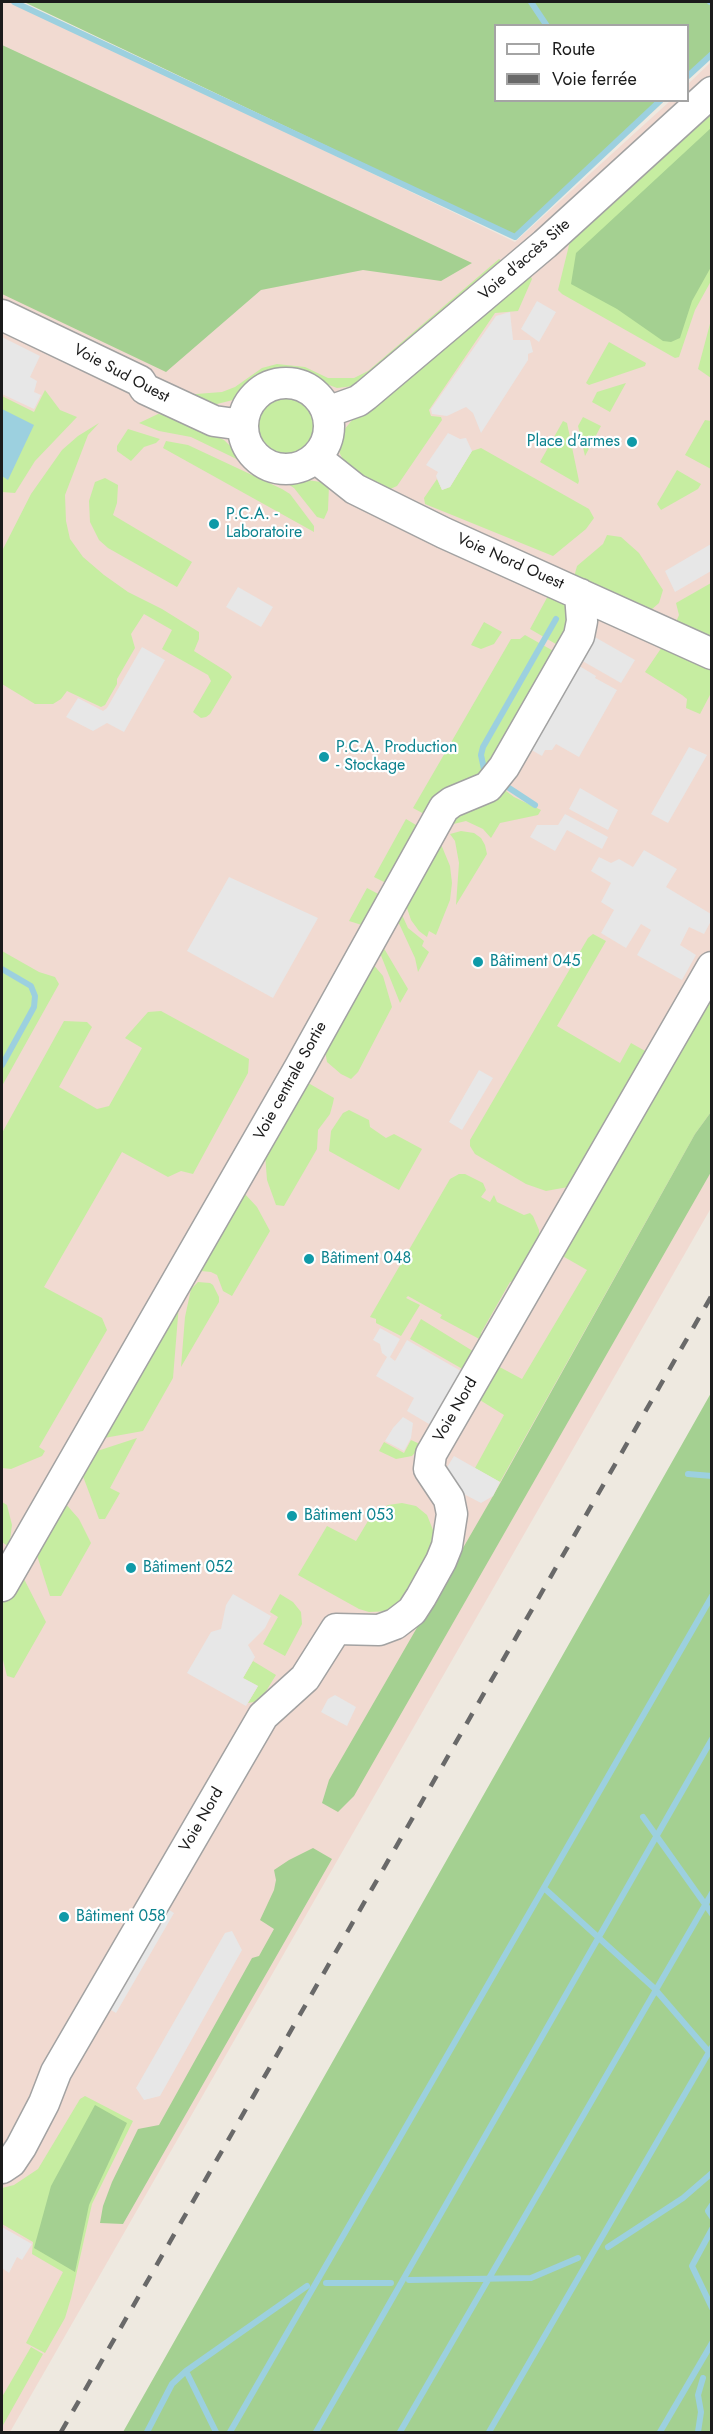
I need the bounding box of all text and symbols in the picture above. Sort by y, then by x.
legend [494,24,689,102]
text: Route [552,36,595,62]
text: Voie ferrée [552,66,637,92]
street label: Voie d'accès Site [475,215,575,305]
street label: Voie Sud Ouest [70,341,172,407]
place label: Place d'armes [527,432,620,452]
marker: Place d'armes [625,435,639,449]
place label: P.C.A. - Laboratoire [226,505,302,543]
marker: P.C.A. - Laboratoire [207,517,221,531]
street label: Voie Nord Ouest [453,530,567,594]
place label: P.C.A. Production - Stockage [336,738,457,776]
marker: P.C.A. Production - Stockage [317,750,331,764]
place label: Bâtiment 045 [490,952,580,972]
marker: Bâtiment 045 [471,955,485,969]
street label: Voie centrale Sortie [250,1018,332,1144]
place label: Bâtiment 048 [321,1249,411,1269]
marker: Bâtiment 048 [302,1252,316,1266]
street label: Voie Nord [430,1374,482,1446]
place label: Bâtiment 053 [304,1506,394,1526]
marker: Bâtiment 053 [285,1509,299,1523]
place label: Bâtiment 052 [143,1558,233,1578]
marker: Bâtiment 052 [124,1561,138,1575]
street label: Voie Nord [176,1784,228,1856]
place label: Bâtiment 058 [76,1907,166,1927]
marker: Bâtiment 058 [57,1910,71,1924]

